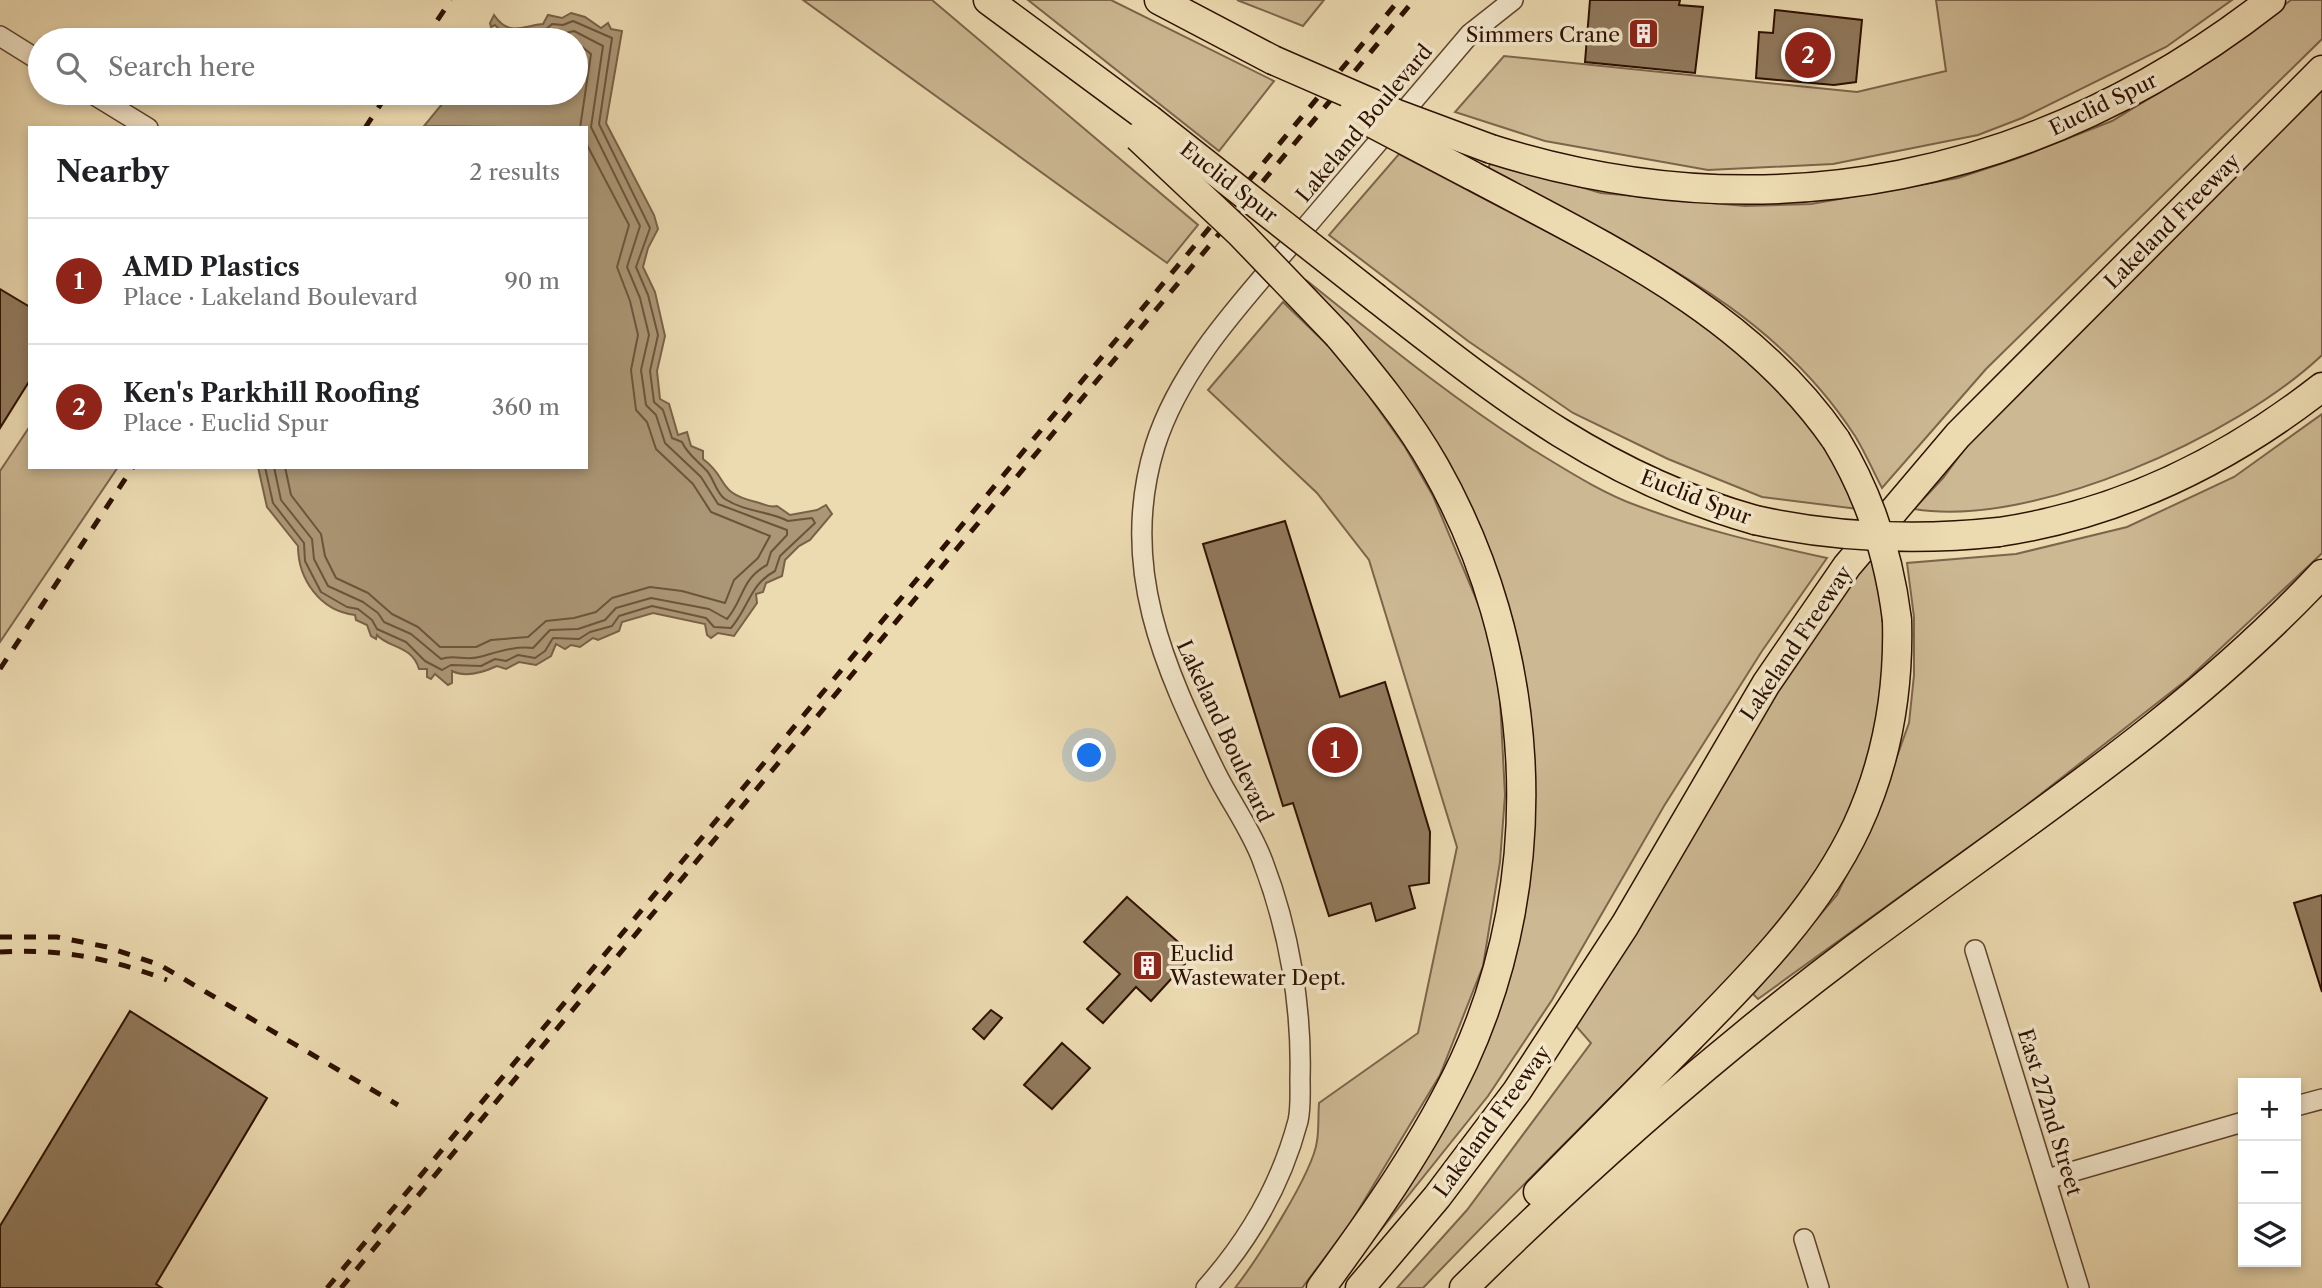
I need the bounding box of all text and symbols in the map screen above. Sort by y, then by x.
building icon: Simmers Crane [1626,17,1660,51]
place label: Simmers Crane [1466,22,1620,47]
search box [28,28,588,105]
pin: 2 [1785,29,1831,81]
street label: Lakeland Boulevard [1291,39,1437,207]
icon: search [52,48,90,86]
text: Search here [108,51,255,83]
street label: Euclid Spur [2045,67,2161,141]
street label: Euclid Spur [1175,136,1283,228]
street label: Lakeland Freeway [2099,148,2245,294]
text: Nearby [56,153,169,190]
text: 2 results [469,158,560,186]
text: AMD Plastics [123,251,300,283]
text: 1 [74,267,84,295]
text: 90 m [504,267,560,295]
text: Place · Lakeland Boulevard [123,283,418,311]
text: Ken's Parkhill Roofing [123,377,419,409]
text: 2 [72,393,86,421]
text: 360 m [492,393,560,421]
text: Place · Euclid Spur [123,409,329,437]
street label: Euclid Spur [1637,464,1755,530]
street label: Lakeland Freeway [1735,561,1857,725]
street label: Lakeland Boulevard [1172,636,1278,826]
pin: 1 [1312,724,1358,776]
your location [1072,738,1106,772]
place label: Euclid Wastewater Dept. [1169,941,1346,990]
building icon: Euclid Wastewater Dept. [1130,948,1164,982]
street label: East 272nd Street [2013,1026,2087,1199]
street label: Lakeland Freeway [1429,1040,1556,1202]
map controls [2238,1078,2301,1267]
button: + [2238,1078,2301,1141]
button: − [2238,1141,2301,1204]
button: layers [2238,1204,2301,1267]

